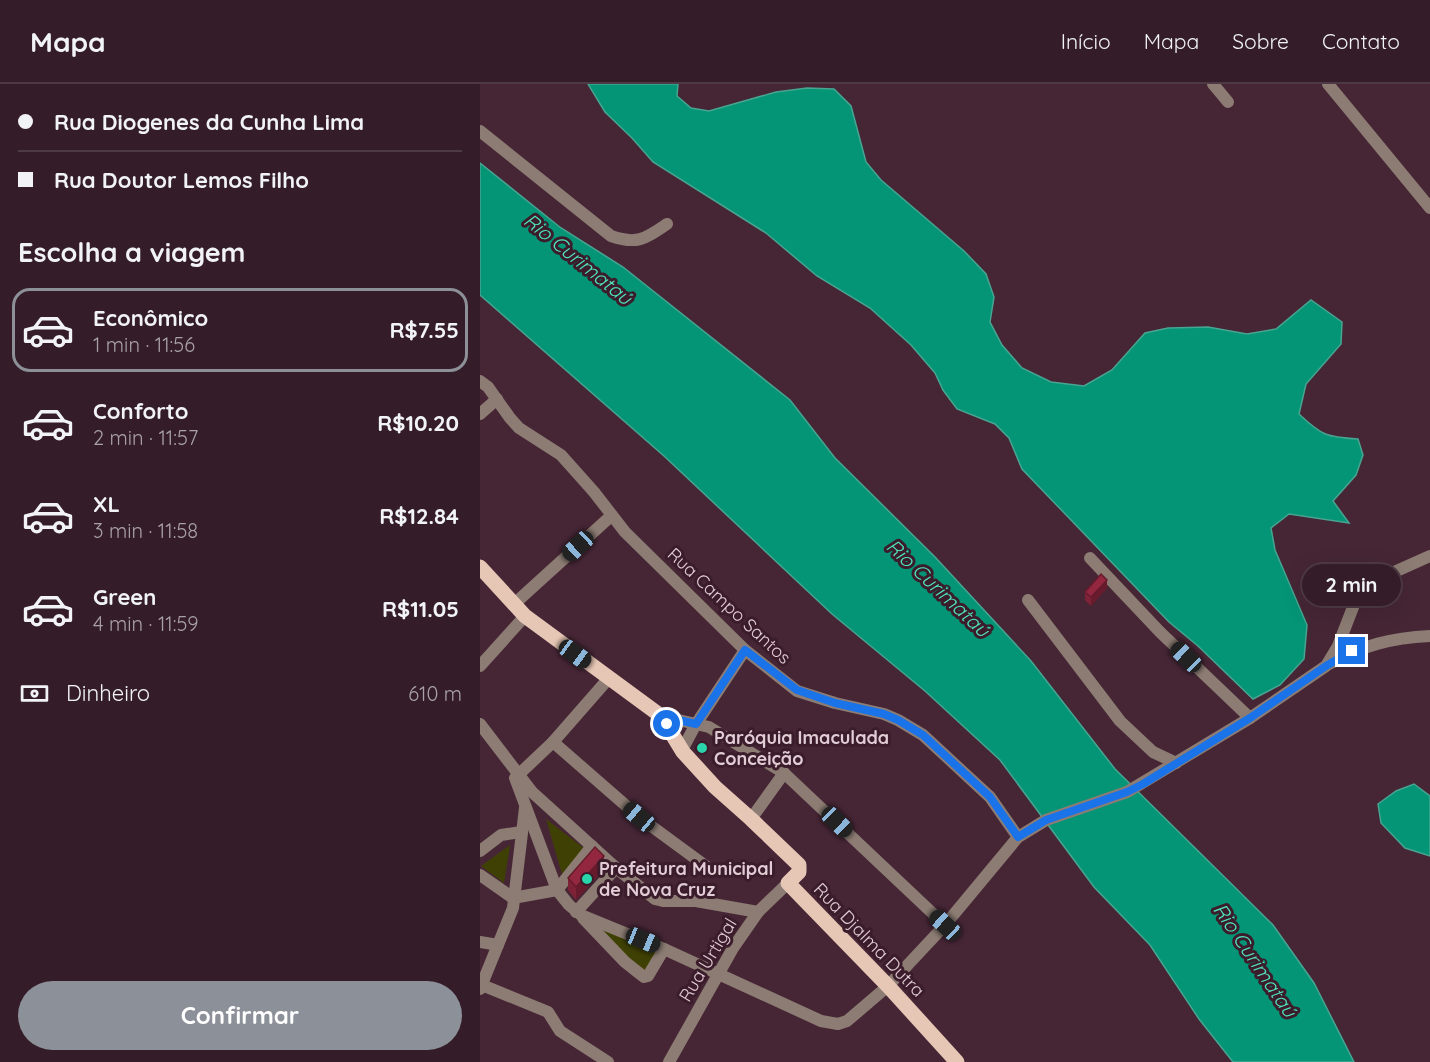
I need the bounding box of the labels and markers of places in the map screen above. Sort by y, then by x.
place label: Paróquia Imaculada Conceição [714,726,889,770]
marker: Paróquia Imaculada Conceição [695,741,709,755]
place label: Prefeitura Municipal de Nova Cruz [599,857,773,901]
marker: Prefeitura Municipal de Nova Cruz [580,872,594,886]

